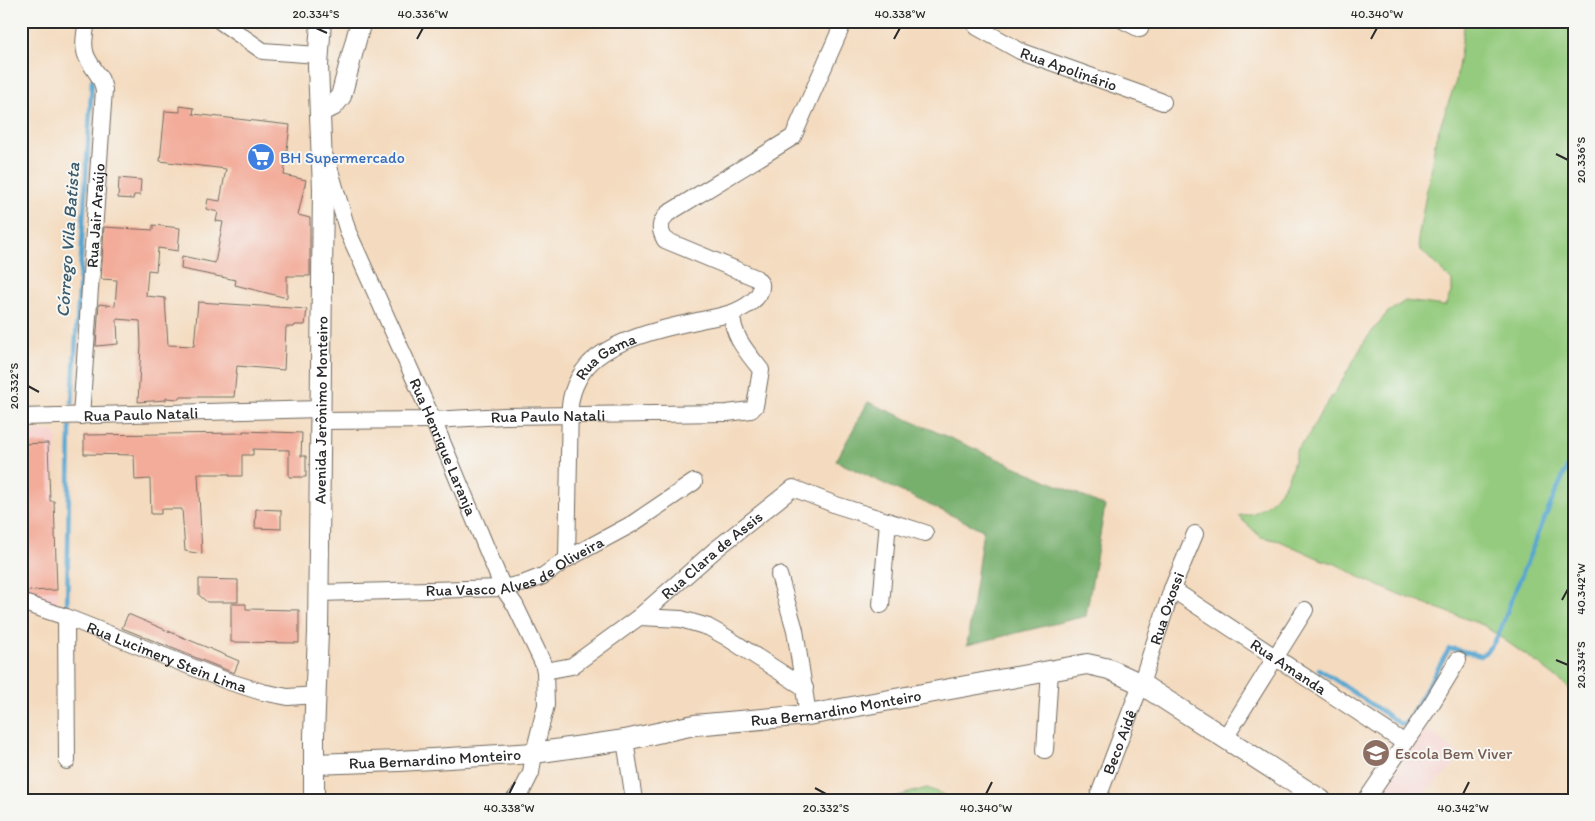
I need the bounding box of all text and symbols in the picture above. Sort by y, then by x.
text: 20.334°S [292,7,340,21]
text: 40.336°W [398,7,448,21]
text: 40.338°W [874,7,926,21]
text: 40.340°W [1351,7,1403,21]
street label: Rua Apolinário [1018,43,1120,95]
text: 20.336°S [1574,137,1588,183]
supermarket icon: BH Supermercado [246,142,276,172]
place label: BH Supermercado [280,148,405,167]
water label: Córrego Vila Batista [52,161,84,318]
street label: Rua Jair Araújo [82,163,109,269]
street label: Avenida Jerônimo Monteiro [310,316,332,504]
street label: Rua Gama [571,329,639,383]
text: 20.332°S [7,363,21,409]
street label: Rua Henrique Laranja [405,375,481,519]
street label: Rua Paulo Natali [83,403,199,425]
street label: Rua Paulo Natali [490,406,605,427]
street label: Rua Clara de Assis [657,507,766,603]
street label: Rua Vasco Alves de Oliveira [425,532,608,600]
text: 40.342°W [1574,563,1588,615]
street label: Rua Oxossi [1145,569,1188,647]
street label: Rua Lucimery Stein Lima [84,617,250,697]
street label: Rua Amanda [1247,635,1331,699]
text: 20.334°S [1574,641,1588,689]
street label: Rua Bernardino Monteiro [750,685,923,730]
street label: Beco Aidê [1099,707,1140,777]
school or university icon: Escola Bem Viver [1361,738,1391,768]
place label: Escola Bem Viver [1395,744,1513,763]
street label: Rua Bernardino Monteiro [348,745,522,773]
text: 40.338°W [483,801,535,815]
text: 20.332°S [803,801,849,815]
text: 40.340°W [960,801,1012,815]
text: 40.342°W [1437,801,1489,815]

